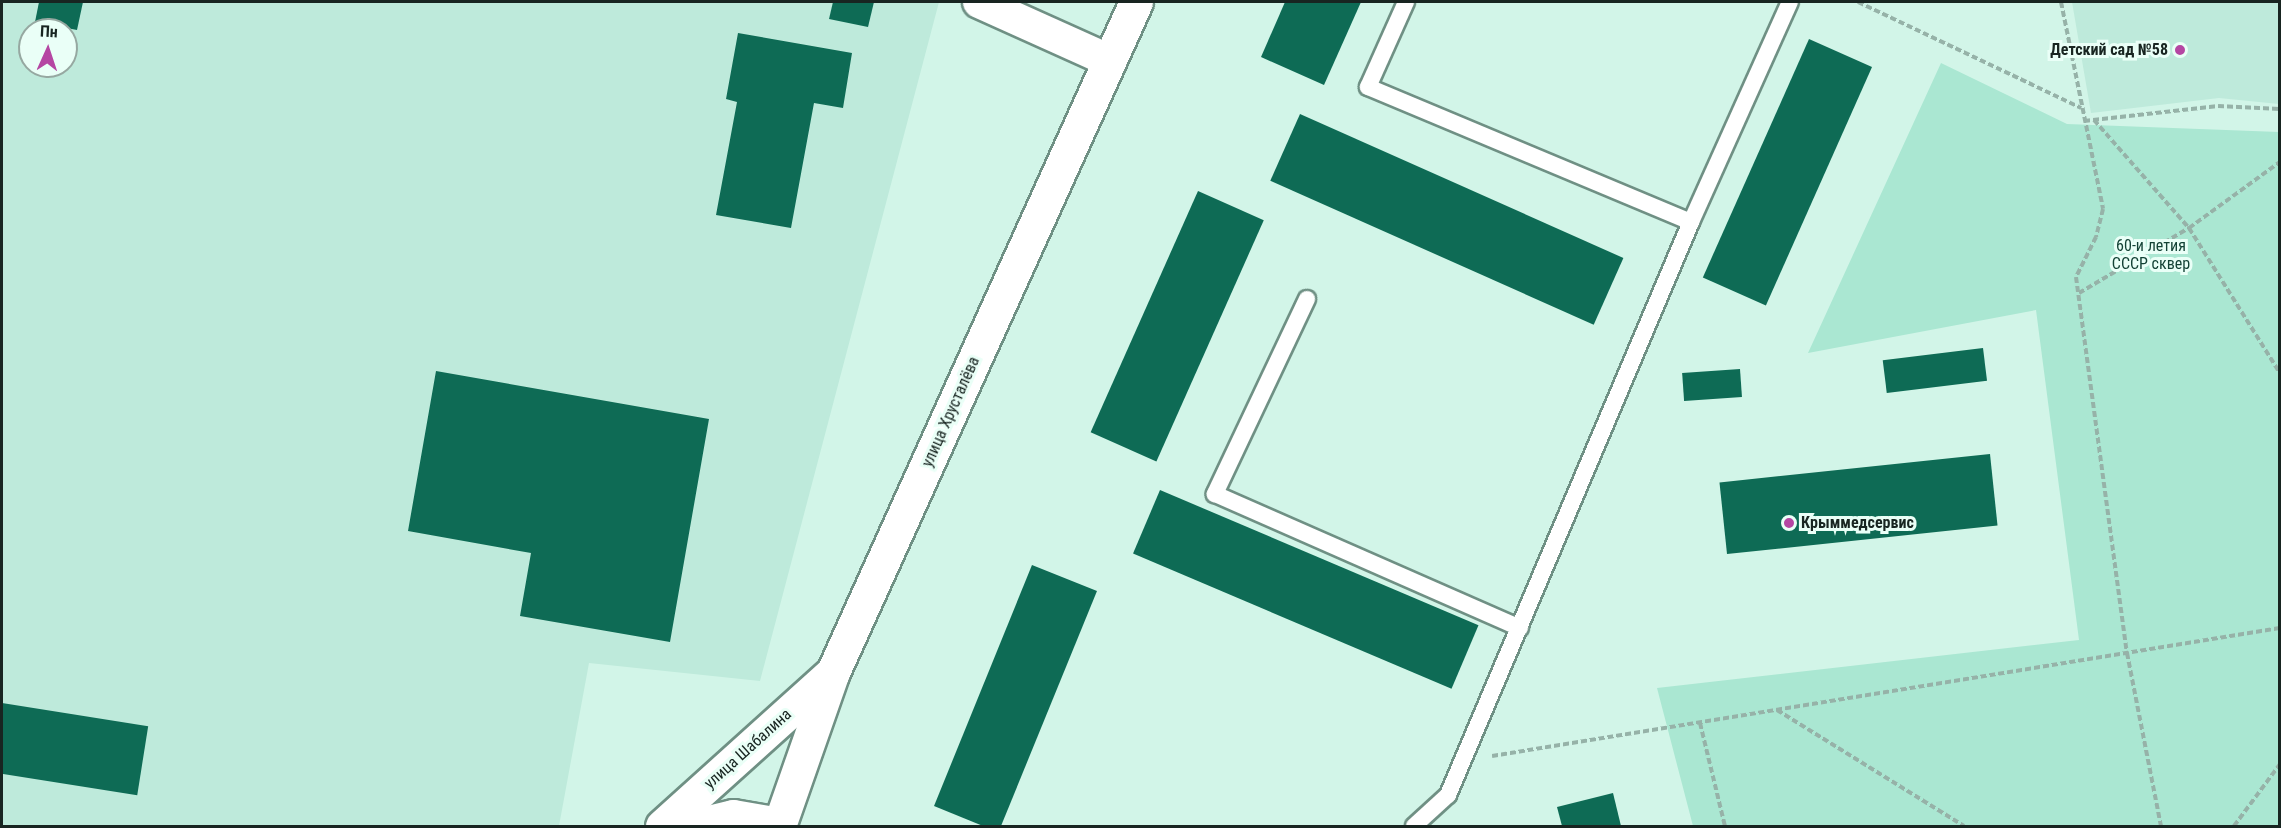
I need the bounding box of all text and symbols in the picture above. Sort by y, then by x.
north arrow [18,18,78,78]
text: Пн [39,22,58,41]
place label: Детский сад №58 [2050,40,2168,60]
marker: Детский сад №58 [2173,43,2187,57]
park label: 60-и летия СССР сквер [2112,236,2190,274]
street label: улица Хрусталёва [918,354,984,470]
place label: Крыммедсервис [1801,513,1914,533]
marker: Крыммедсервис [1782,516,1796,530]
street label: улица Шабалина [700,705,796,793]

